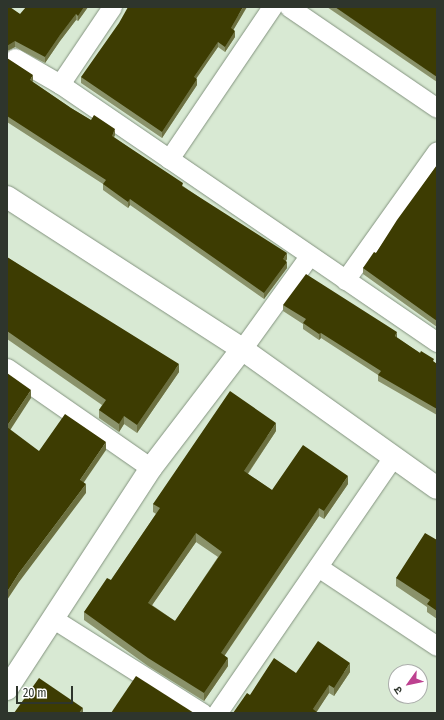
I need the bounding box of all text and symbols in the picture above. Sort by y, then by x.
north arrow [388,664,428,704]
scale bar [18,678,75,704]
text: उ [391,684,406,697]
text: 20 m [23,686,47,700]

